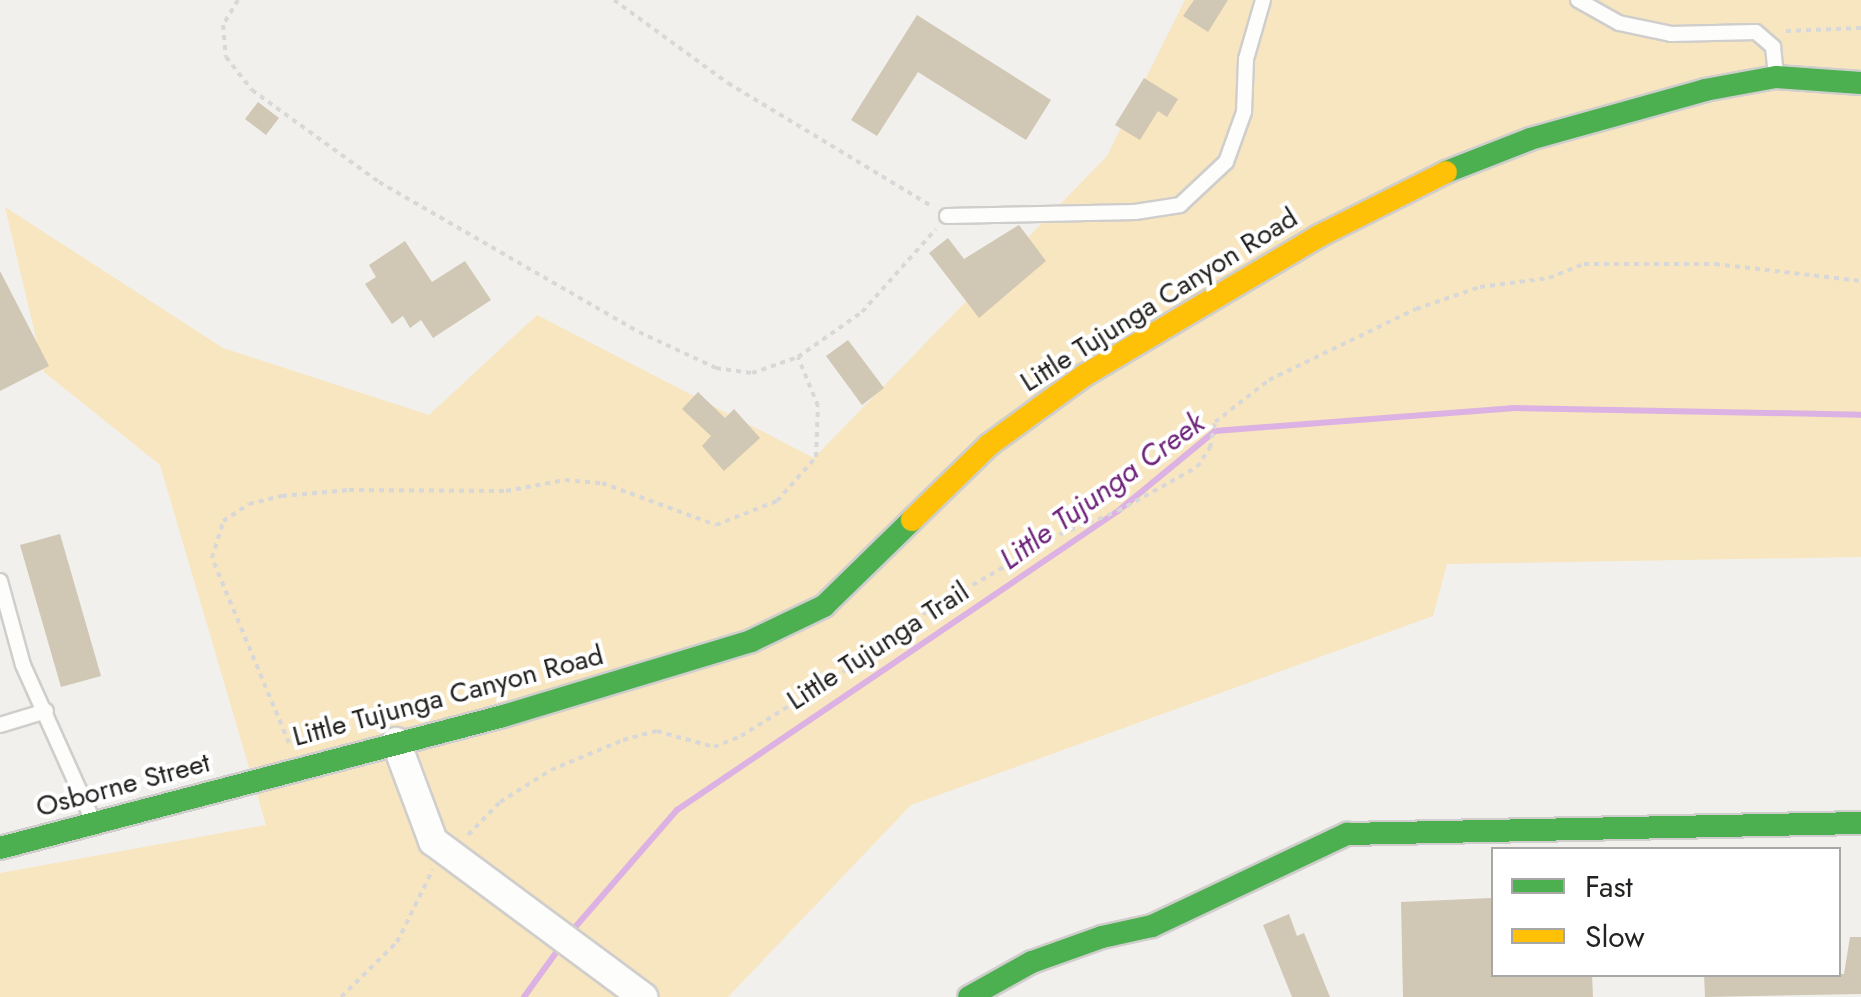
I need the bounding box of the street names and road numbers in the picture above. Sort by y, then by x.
street label: Little Tujunga Canyon Road [1014,201,1304,399]
street label: Little Tujunga Trail [781,575,975,717]
street label: Little Tujunga Canyon Road [289,638,607,754]
street label: Osborne Street [32,746,214,824]

